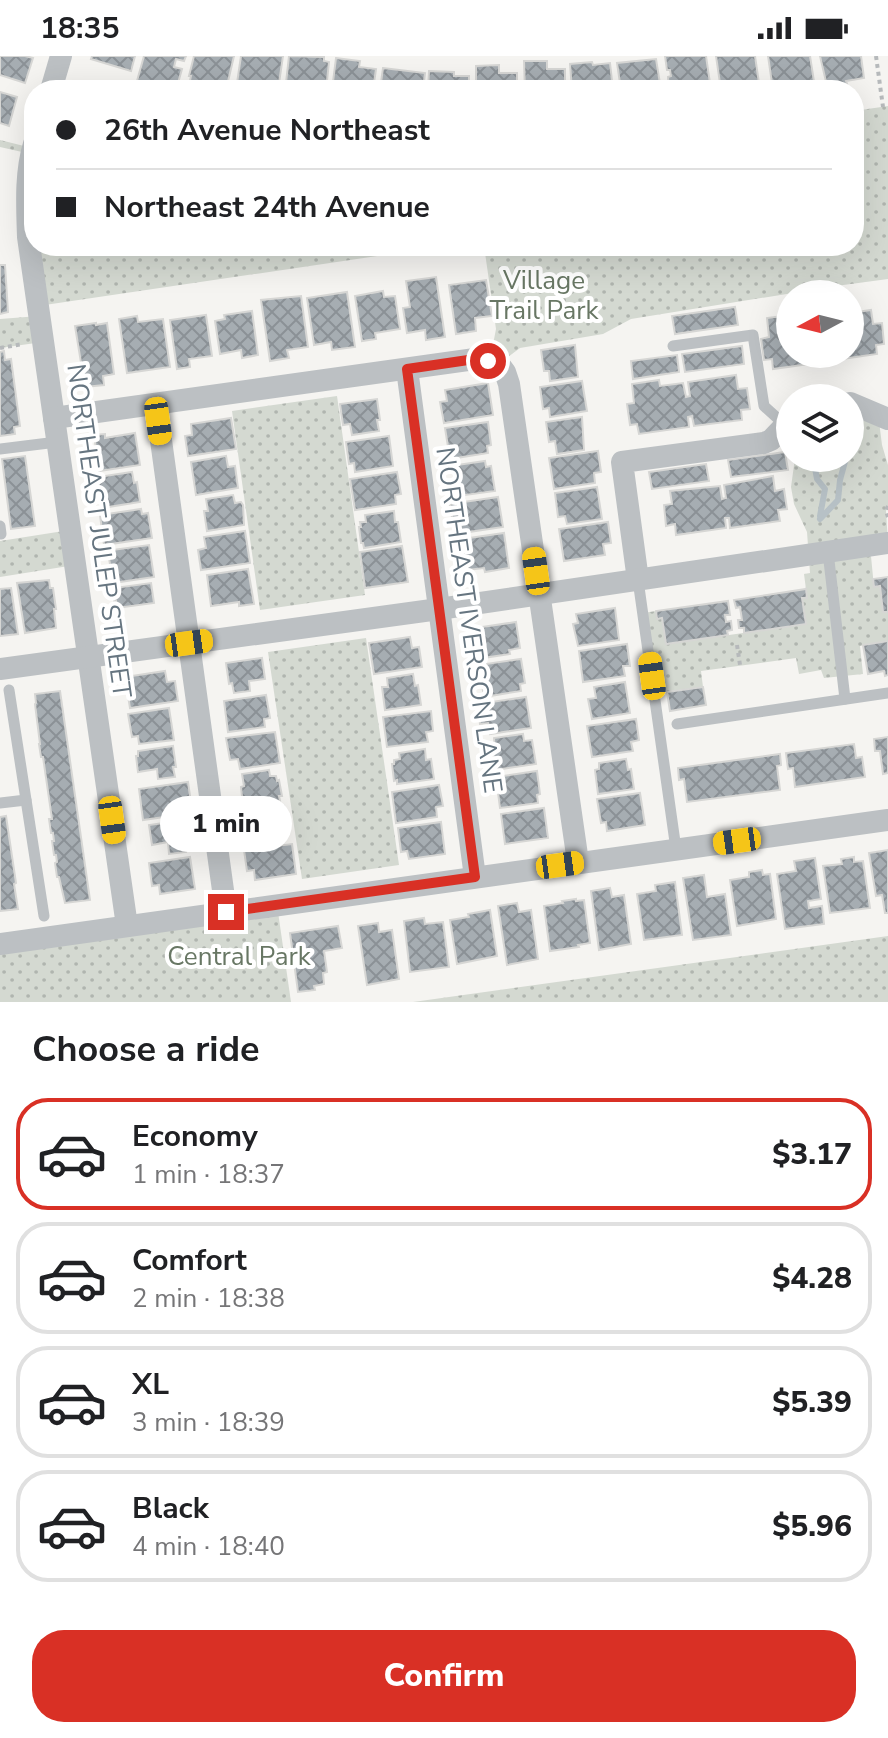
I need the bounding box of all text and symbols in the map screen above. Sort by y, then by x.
text: 18:35 [40,8,119,49]
text: 26th Avenue Northeast [104,110,430,151]
text: Northeast 24th Avenue [104,187,430,228]
park label: Village Trail Park [490,263,599,328]
north arrow [776,280,864,368]
map controls [776,280,864,472]
route start [470,343,506,379]
street label: NORTHEAST JULEP STREET [58,362,140,701]
button: layers [776,384,864,472]
car [143,396,173,446]
street label: NORTHEAST IVERSON LANE [427,445,511,795]
car [521,546,551,596]
car [164,628,214,658]
car [637,651,667,701]
car [97,795,127,845]
callout: 1 min [160,796,292,852]
text: 1 min [192,806,260,841]
car [712,826,762,856]
car [535,850,585,880]
route end [208,894,244,930]
park label: Central Park [167,939,312,974]
text: Choose a ride [32,1025,260,1074]
text: Economy [132,1116,258,1157]
icon: car [36,1118,108,1190]
text: $3.17 [772,1134,852,1175]
text: 1 min · 18:37 [132,1157,285,1192]
text: Comfort [132,1240,247,1281]
icon: car [36,1242,108,1314]
text: $4.28 [772,1258,852,1299]
text: 2 min · 18:38 [132,1281,285,1316]
text: XL [132,1364,169,1405]
icon: car [36,1366,108,1438]
text: $5.39 [772,1382,852,1423]
text: 3 min · 18:39 [132,1405,285,1440]
text: Black [132,1488,209,1529]
icon: car [36,1490,108,1562]
text: $5.96 [772,1506,852,1547]
text: 4 min · 18:40 [132,1529,285,1564]
button: Confirm [32,1630,856,1722]

